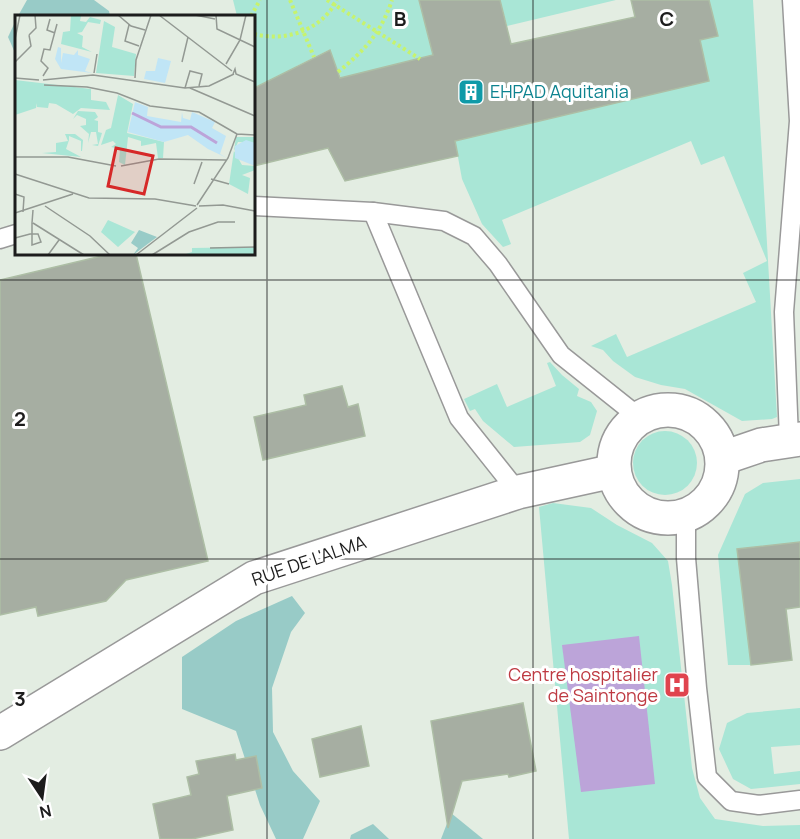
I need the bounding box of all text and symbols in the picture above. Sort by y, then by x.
text: B [394,5,407,32]
text: C [660,5,674,32]
inset map [15,15,255,255]
building icon: EHPAD Aquitania [456,77,486,107]
place label: EHPAD Aquitania [490,79,629,103]
text: 2 [14,405,26,432]
street label: RUE DE L'ALMA [248,529,370,591]
place label: Centre hospitalier de Saintonge [508,662,658,707]
hospital icon: Centre hospitalier de Saintonge [662,670,692,700]
text: 3 [14,685,26,712]
north arrow [12,767,72,827]
text: N [37,800,53,824]

